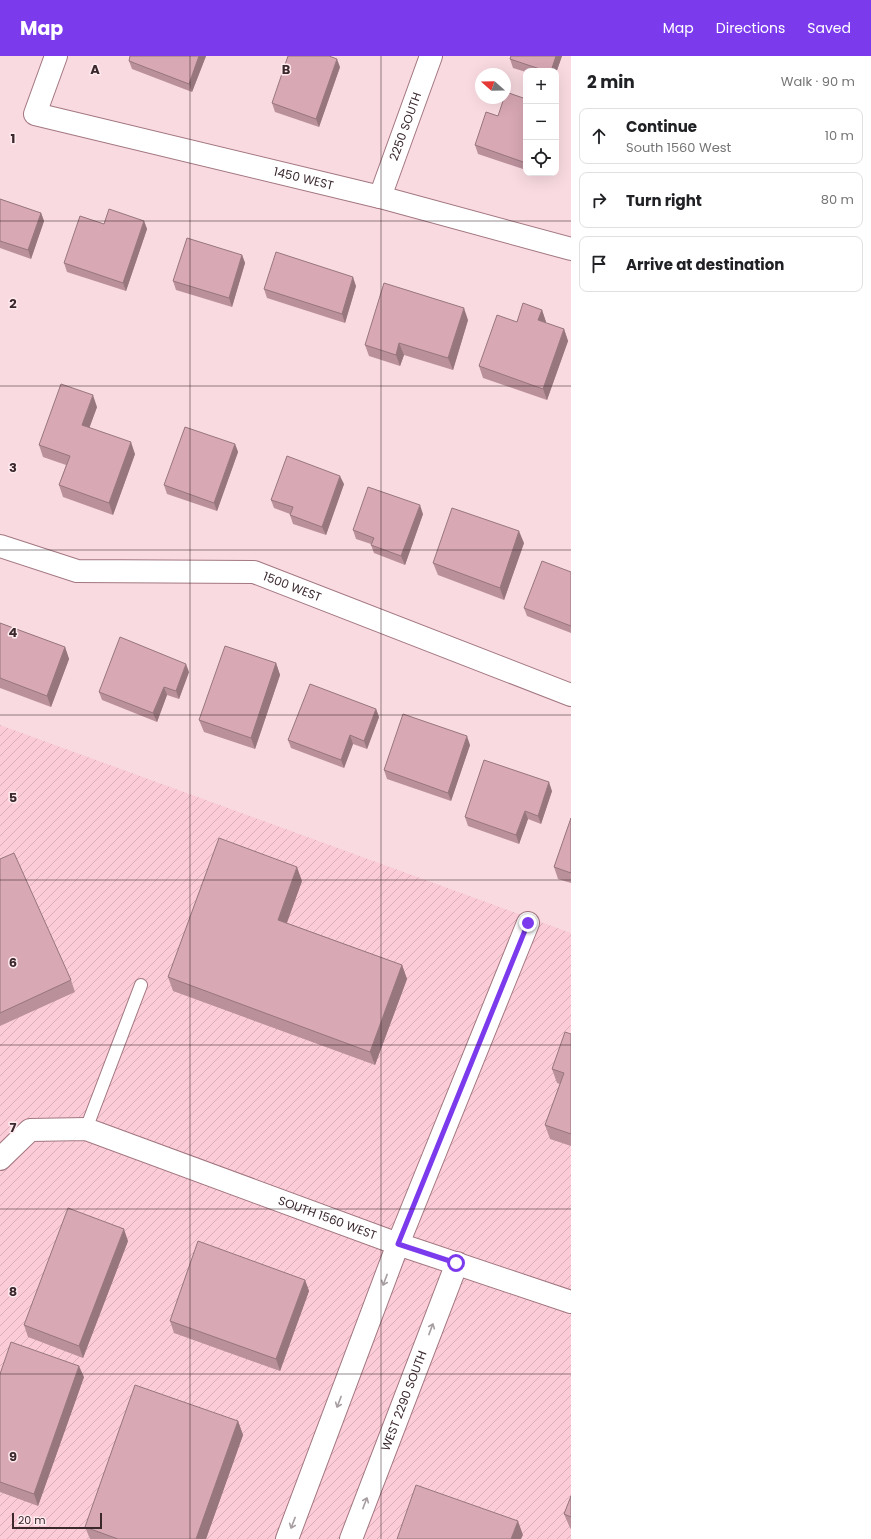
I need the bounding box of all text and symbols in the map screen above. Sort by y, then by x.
text: Map [20,15,63,42]
text: Map [663,18,694,38]
text: Directions [716,18,785,38]
text: Saved [807,18,851,38]
text: A [90,60,100,79]
text: B [282,60,291,79]
north arrow [475,68,511,104]
map controls [523,68,559,176]
button: + [523,68,559,104]
text: 2 min [587,70,635,94]
text: Walk · 90 m [781,72,855,91]
street label: 2250 SOUTH [385,90,425,163]
button: − [523,104,559,140]
text: Continue [626,116,697,137]
icon: ahead [588,125,610,147]
text: 10 m [825,126,854,145]
text: 1 [11,129,15,148]
text: South 1560 West [626,138,731,157]
button: locate [523,140,559,176]
street label: 1450 WEST [272,163,336,194]
icon: right [588,189,610,211]
text: Turn right [626,190,702,211]
text: 80 m [821,190,854,209]
icon: arrive [588,253,610,275]
text: Arrive at destination [626,254,784,275]
text: 2 [9,294,17,313]
text: 3 [9,458,17,477]
street label: 1500 WEST [261,567,324,606]
text: 4 [9,623,18,642]
text: 5 [9,788,17,807]
route end [519,914,537,932]
text: 6 [9,953,17,972]
text: 7 [10,1118,17,1137]
street label: SOUTH 1560 WEST [276,1192,380,1244]
route start [447,1254,465,1272]
one-way arrow [380,1274,388,1286]
text: 8 [9,1282,17,1301]
one-way arrow [428,1323,436,1335]
street label: WEST 2290 SOUTH [377,1348,431,1453]
one-way arrow [334,1395,342,1407]
text: 9 [9,1447,17,1466]
one-way arrow [361,1497,369,1509]
scale bar [12,1511,102,1530]
text: 20 m [18,1512,46,1528]
one-way arrow [288,1517,296,1529]

